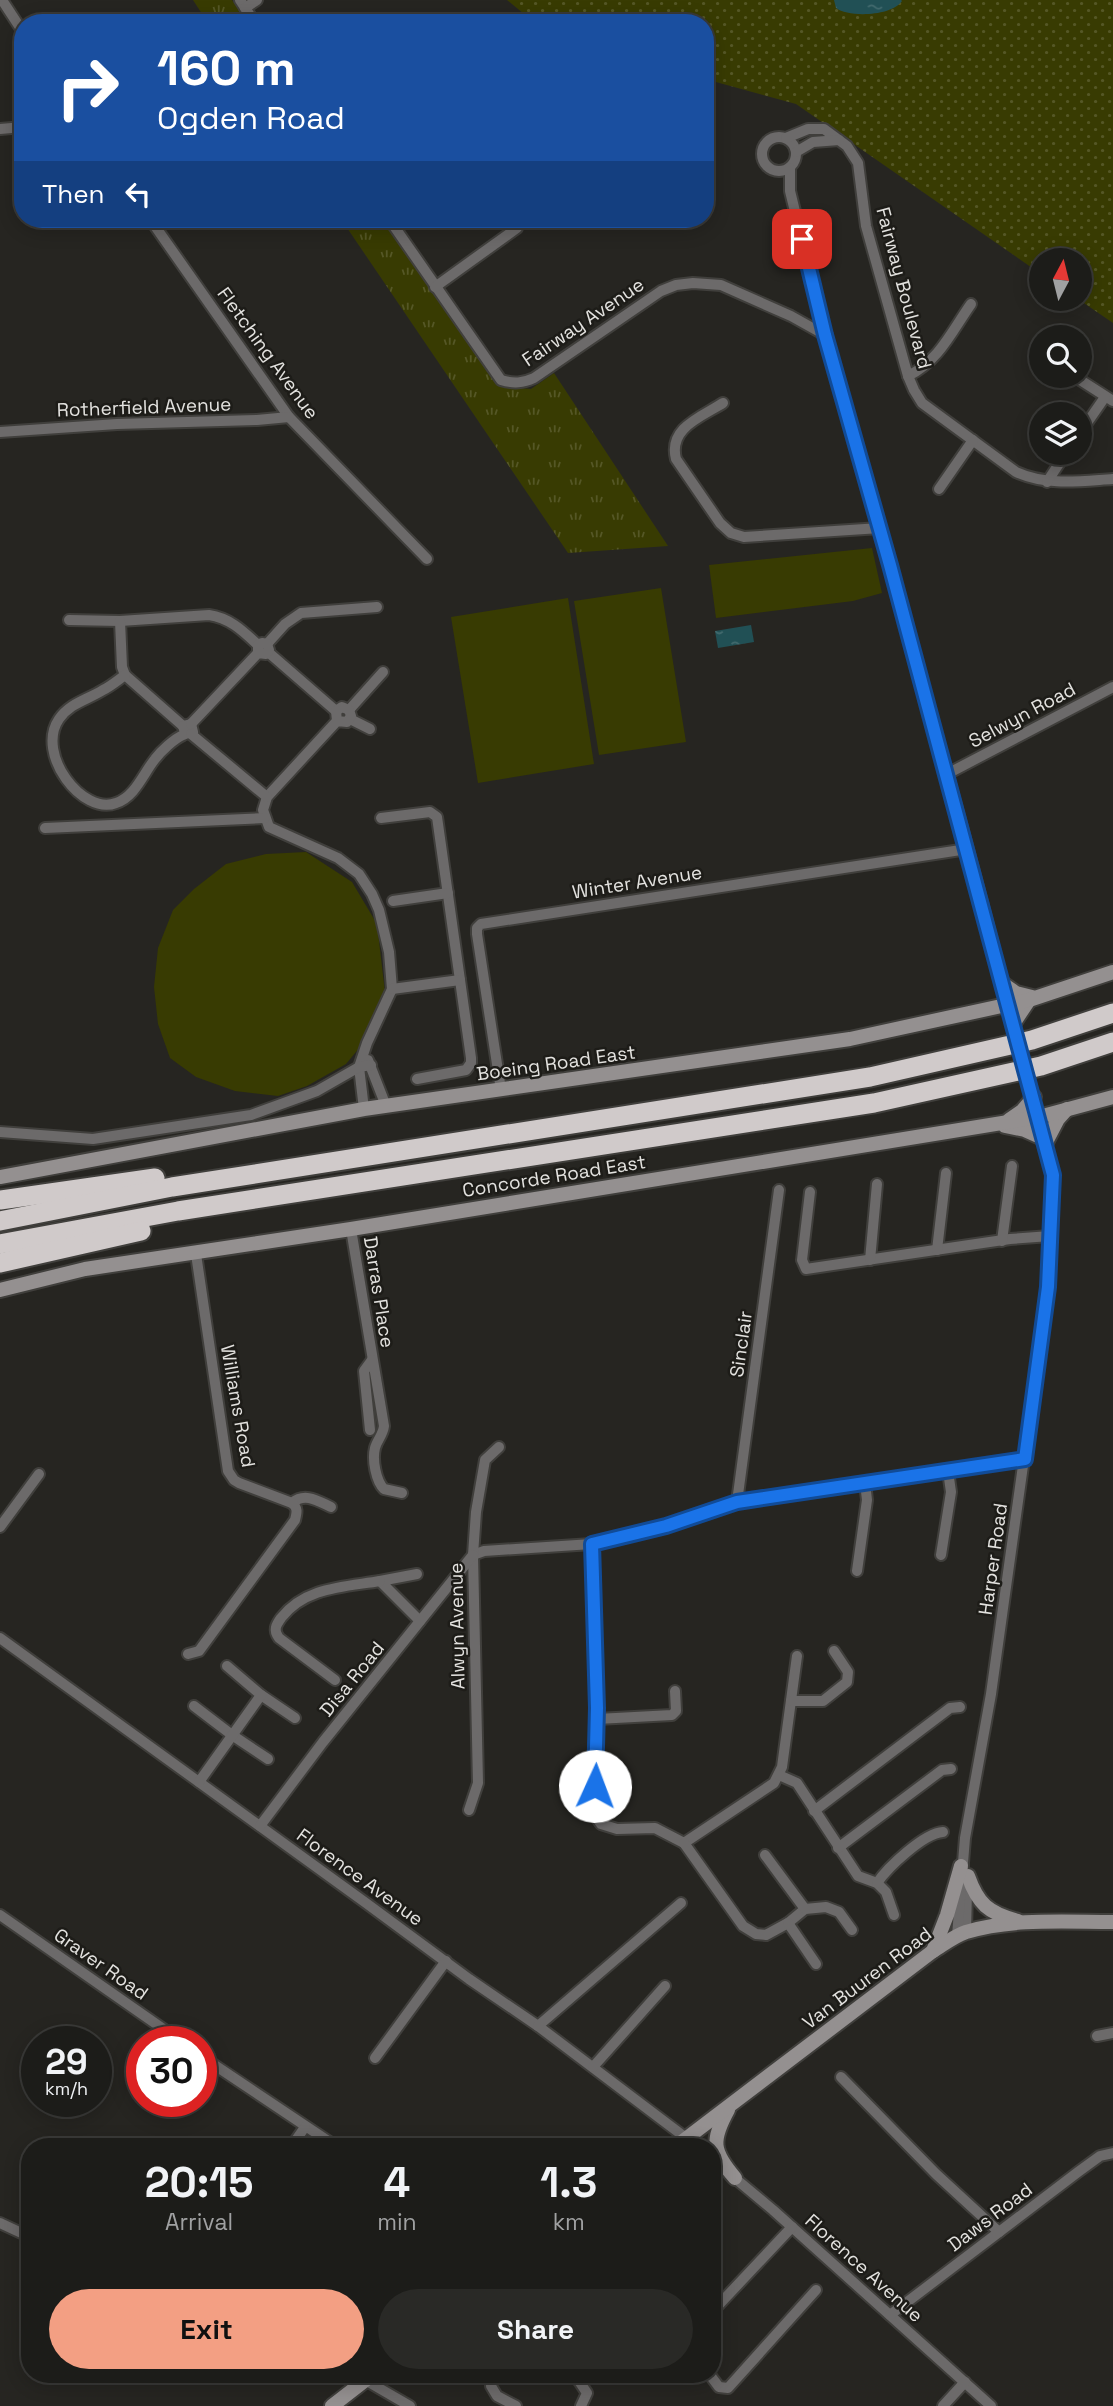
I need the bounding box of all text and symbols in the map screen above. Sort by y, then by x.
text: 160 m [157,37,295,99]
icon: right [42,42,133,133]
text: Ogden Road [157,98,345,138]
icon: left [119,175,157,213]
text: Then [42,177,105,211]
street label: Fairway Boulevard [870,204,938,372]
pin [772,209,832,269]
icon: arrive [783,220,821,258]
north arrow [1029,248,1092,312]
map controls [1029,248,1092,465]
street label: Fairway Avenue [517,272,649,372]
street label: Fletching Avenue [212,282,324,424]
button: search [1029,325,1092,388]
street label: Rotherfield Avenue [56,391,232,423]
button: layers [1029,402,1092,465]
street label: Selwyn Road [964,676,1080,754]
street label: Winter Avenue [570,859,704,905]
street label: Boeing Road East [475,1039,637,1087]
street label: Concorde Road East [460,1149,648,1203]
street label: Darras Place [358,1234,400,1350]
street label: Sinclair [724,1309,758,1379]
street label: Williams Road [215,1343,261,1469]
street label: Harper Road [973,1501,1013,1617]
street label: Alwyn Avenue [443,1562,471,1690]
street label: Disa Road [314,1636,390,1722]
position arrow [558,1749,632,1823]
street label: Florence Avenue [292,1823,428,1931]
street label: Van Buuren Road [797,1921,937,2035]
street label: Graver Road [49,1922,153,2006]
speed limit sign: 30 [126,2026,217,2117]
text: 29 [45,2040,88,2084]
text: km/h [45,2077,88,2100]
text: 20:15 [145,2156,254,2209]
text: 4 [384,2156,410,2209]
text: 1.3 [540,2156,597,2209]
street label: Daws Road [943,2177,1037,2257]
text: Arrival [165,2207,233,2237]
text: min [377,2207,417,2237]
text: km [553,2207,585,2237]
street label: Florence Avenue [800,2208,928,2328]
button: Exit [49,2289,364,2369]
button: Share [378,2289,693,2369]

